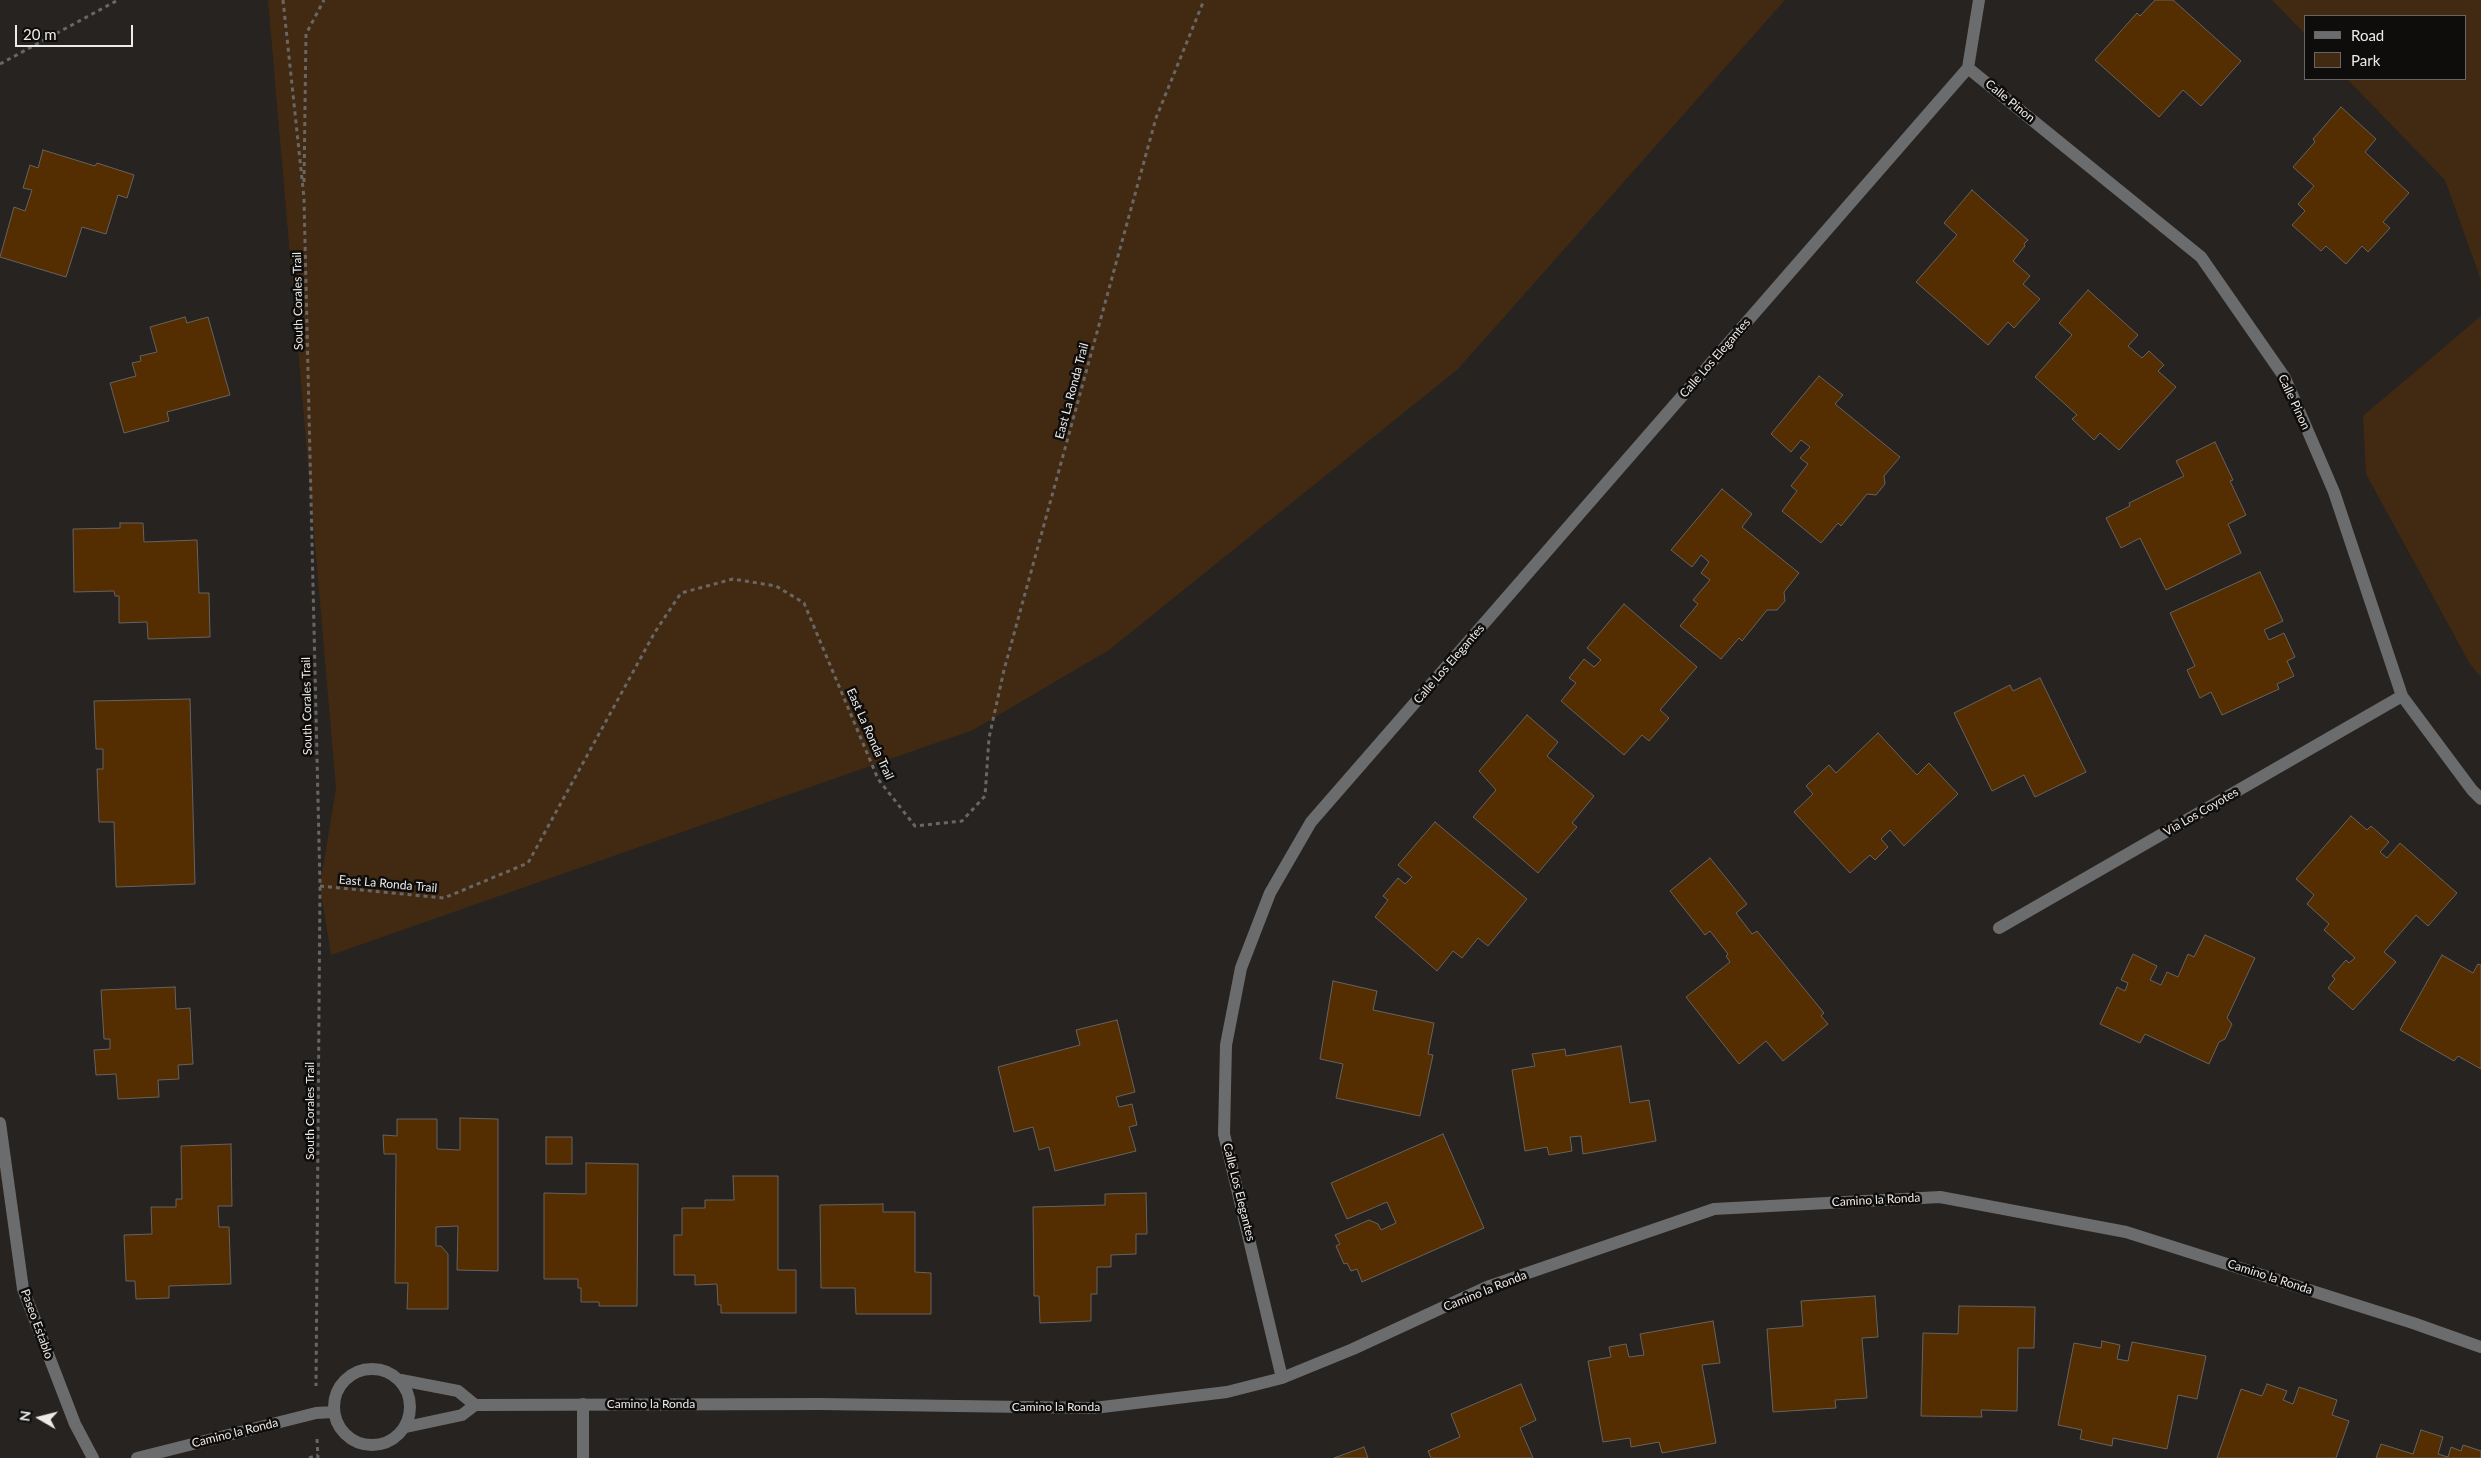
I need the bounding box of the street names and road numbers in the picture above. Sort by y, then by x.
street label: Calle Pinon [1982,77,2038,125]
street label: South Corales Trail [290,252,306,350]
street label: Calle Los Elegantes [1677,315,1753,401]
street label: East La Ronda Trail [1052,341,1092,441]
street label: Calle Pinon [2275,372,2313,432]
street label: Calle Los Elegantes [1411,621,1487,707]
street label: South Corales Trail [299,657,315,755]
street label: East La Ronda Trail [843,686,897,782]
street label: Via Los Coyotes [2161,785,2241,839]
street label: East La Ronda Trail [338,873,438,895]
street label: South Corales Trail [303,1062,317,1160]
street label: Calle Los Elegantes [1220,1141,1258,1243]
street label: Camino la Ronda [1831,1190,1921,1210]
street label: Camino la Ronda [2226,1256,2314,1298]
street label: Camino la Ronda [1441,1268,1529,1314]
street label: Paseo Establo [18,1287,56,1361]
street label: Camino la Ronda [607,1397,695,1411]
street label: Camino la Ronda [1012,1400,1100,1414]
street label: Camino la Ronda [190,1415,280,1451]

